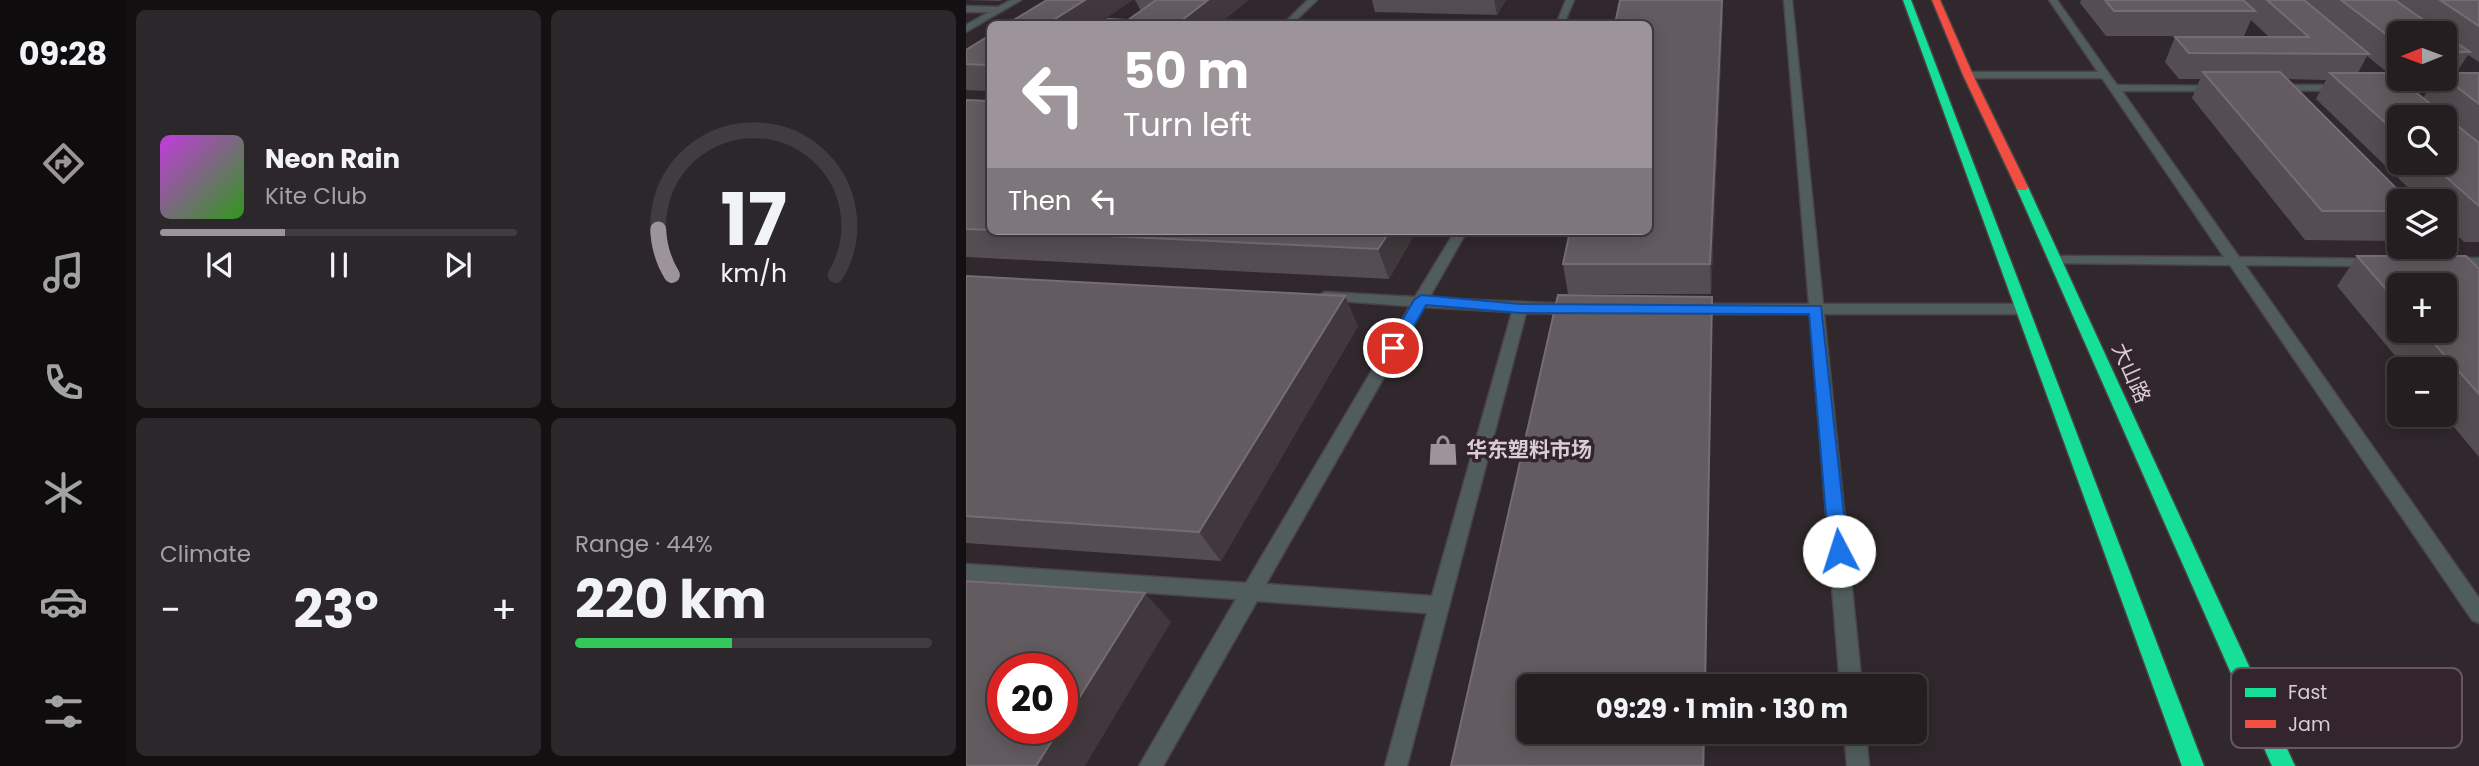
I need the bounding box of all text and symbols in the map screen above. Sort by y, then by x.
north arrow [2387,21,2457,91]
map controls [2387,21,2457,427]
text: 09:28 [19,31,107,76]
text: 50 m [1123,37,1249,105]
icon: left [1008,49,1099,140]
text: Turn left [1123,102,1252,147]
button: search [2387,105,2457,175]
icon: directions [39,139,88,188]
text: Neon Rain [265,141,400,177]
text: 17 [720,170,787,271]
text: Kite Club [265,180,367,212]
icon: left [1085,182,1123,220]
text: Then [1008,183,1071,219]
button: layers [2387,189,2457,259]
icon: previous [201,246,239,284]
icon: pause [320,246,358,284]
icon: next [439,246,477,284]
icon: music [39,248,88,297]
text: km/h [720,256,787,291]
button: + [2387,273,2457,343]
pin [1363,318,1423,378]
icon: arrive [1374,329,1412,367]
street label: 大山路 [2105,338,2158,407]
button: − [2387,357,2457,427]
icon: phone [39,358,88,407]
shop icon: 华东塑料市场 [1426,433,1460,467]
place label: 华东塑料市场 [1466,435,1592,464]
icon: climate [39,468,88,517]
position arrow [1802,514,1876,588]
text: Range · 44% [575,528,713,560]
text: Climate [160,538,251,570]
text: 220 km [575,563,767,636]
text: 23° [293,573,379,646]
icon: car [39,577,88,626]
text: − [160,583,181,636]
text: + [491,583,517,636]
speed limit sign: 20 [987,653,1078,744]
legend [2231,668,2462,748]
text: Fast [2288,679,2327,706]
icon: filters [39,687,88,736]
text: 09:29 · 1 min · 130 m [1596,691,1848,727]
text: Jam [2288,711,2330,738]

